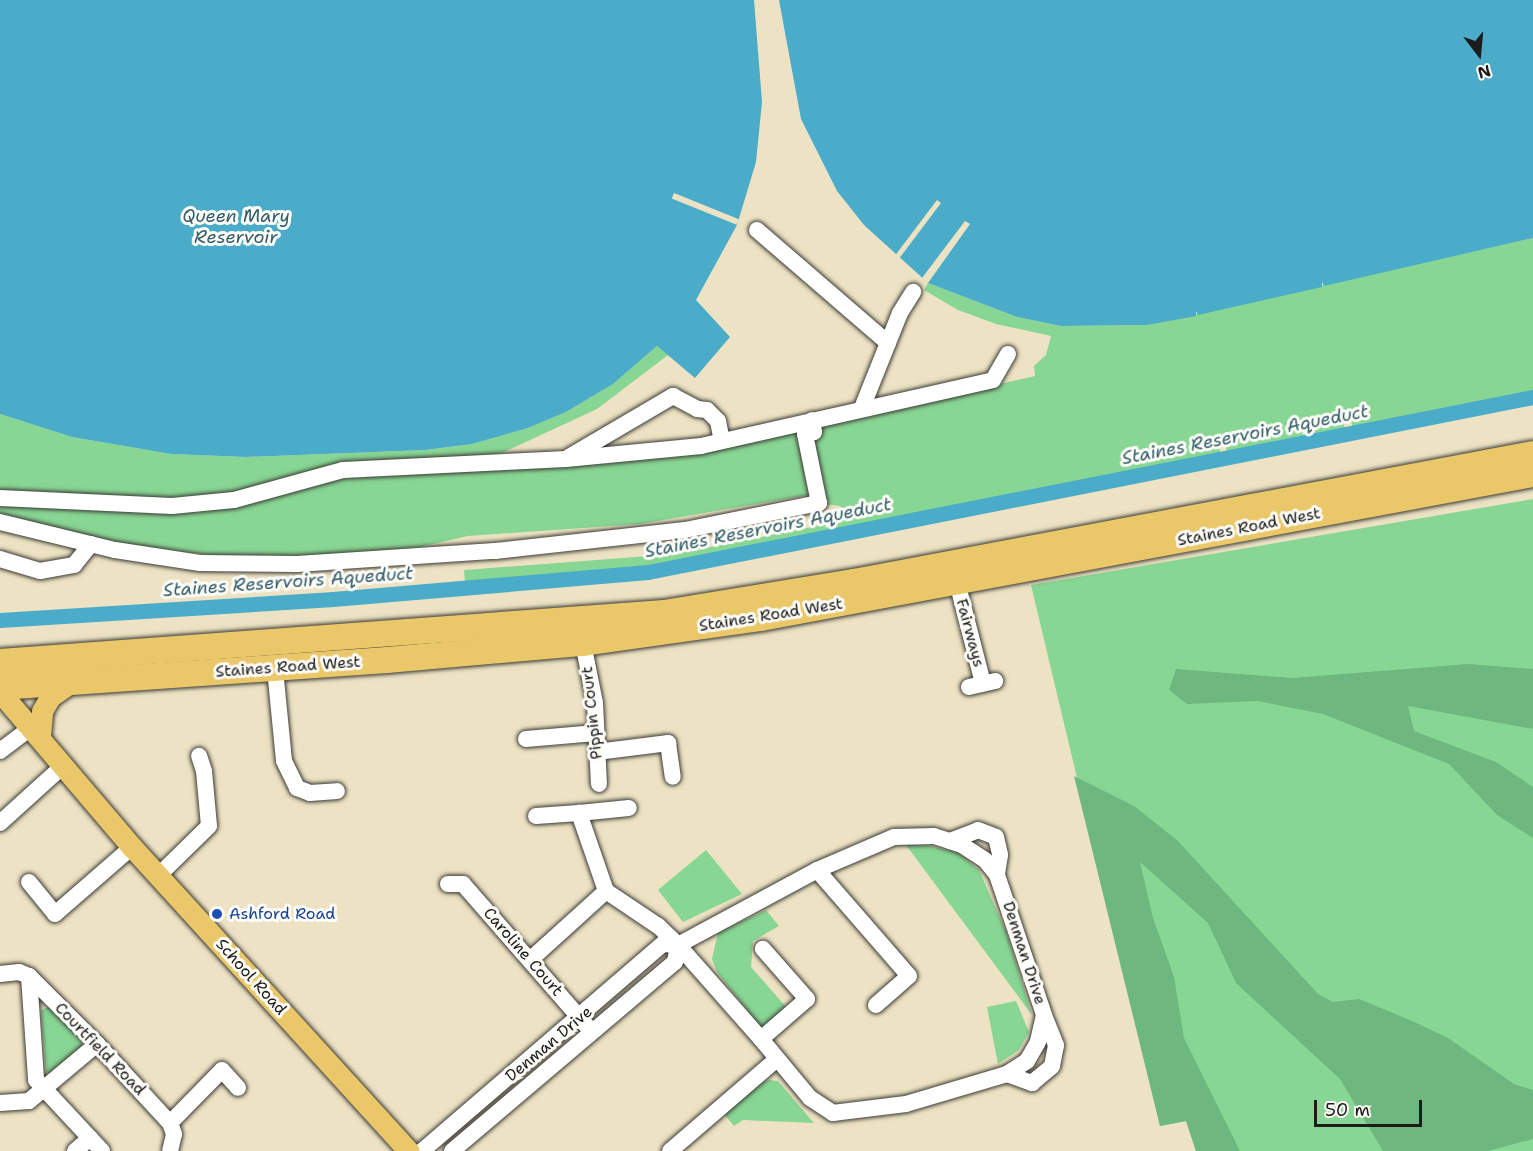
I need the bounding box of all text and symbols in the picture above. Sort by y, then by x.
north arrow [1449,24,1509,84]
text: N [1475,60,1493,84]
water label: Queen Mary Reservoir [182,206,290,248]
water label: Staines Reservoirs Aqueduct [1120,400,1370,470]
water label: Staines Reservoirs Aqueduct [643,493,893,563]
street label: Staines Road West [1176,504,1322,550]
water label: Staines Reservoirs Aqueduct [162,562,414,602]
street label: Staines Road West [698,594,844,636]
street label: Fairways [952,597,988,669]
street label: Staines Road West [215,652,361,682]
street label: Pippin Court [578,666,606,760]
street label: Denman Drive [998,899,1050,1007]
place label: Ashford Road [229,904,335,924]
street label: Caroline Court [479,904,567,1000]
marker: Ashford Road [210,907,224,921]
street label: School Road [212,935,290,1019]
street label: Courtfield Road [51,998,149,1100]
street label: Denman Drive [502,1002,596,1086]
scale bar [1317,1088,1425,1126]
text: 50 m [1325,1098,1370,1122]

